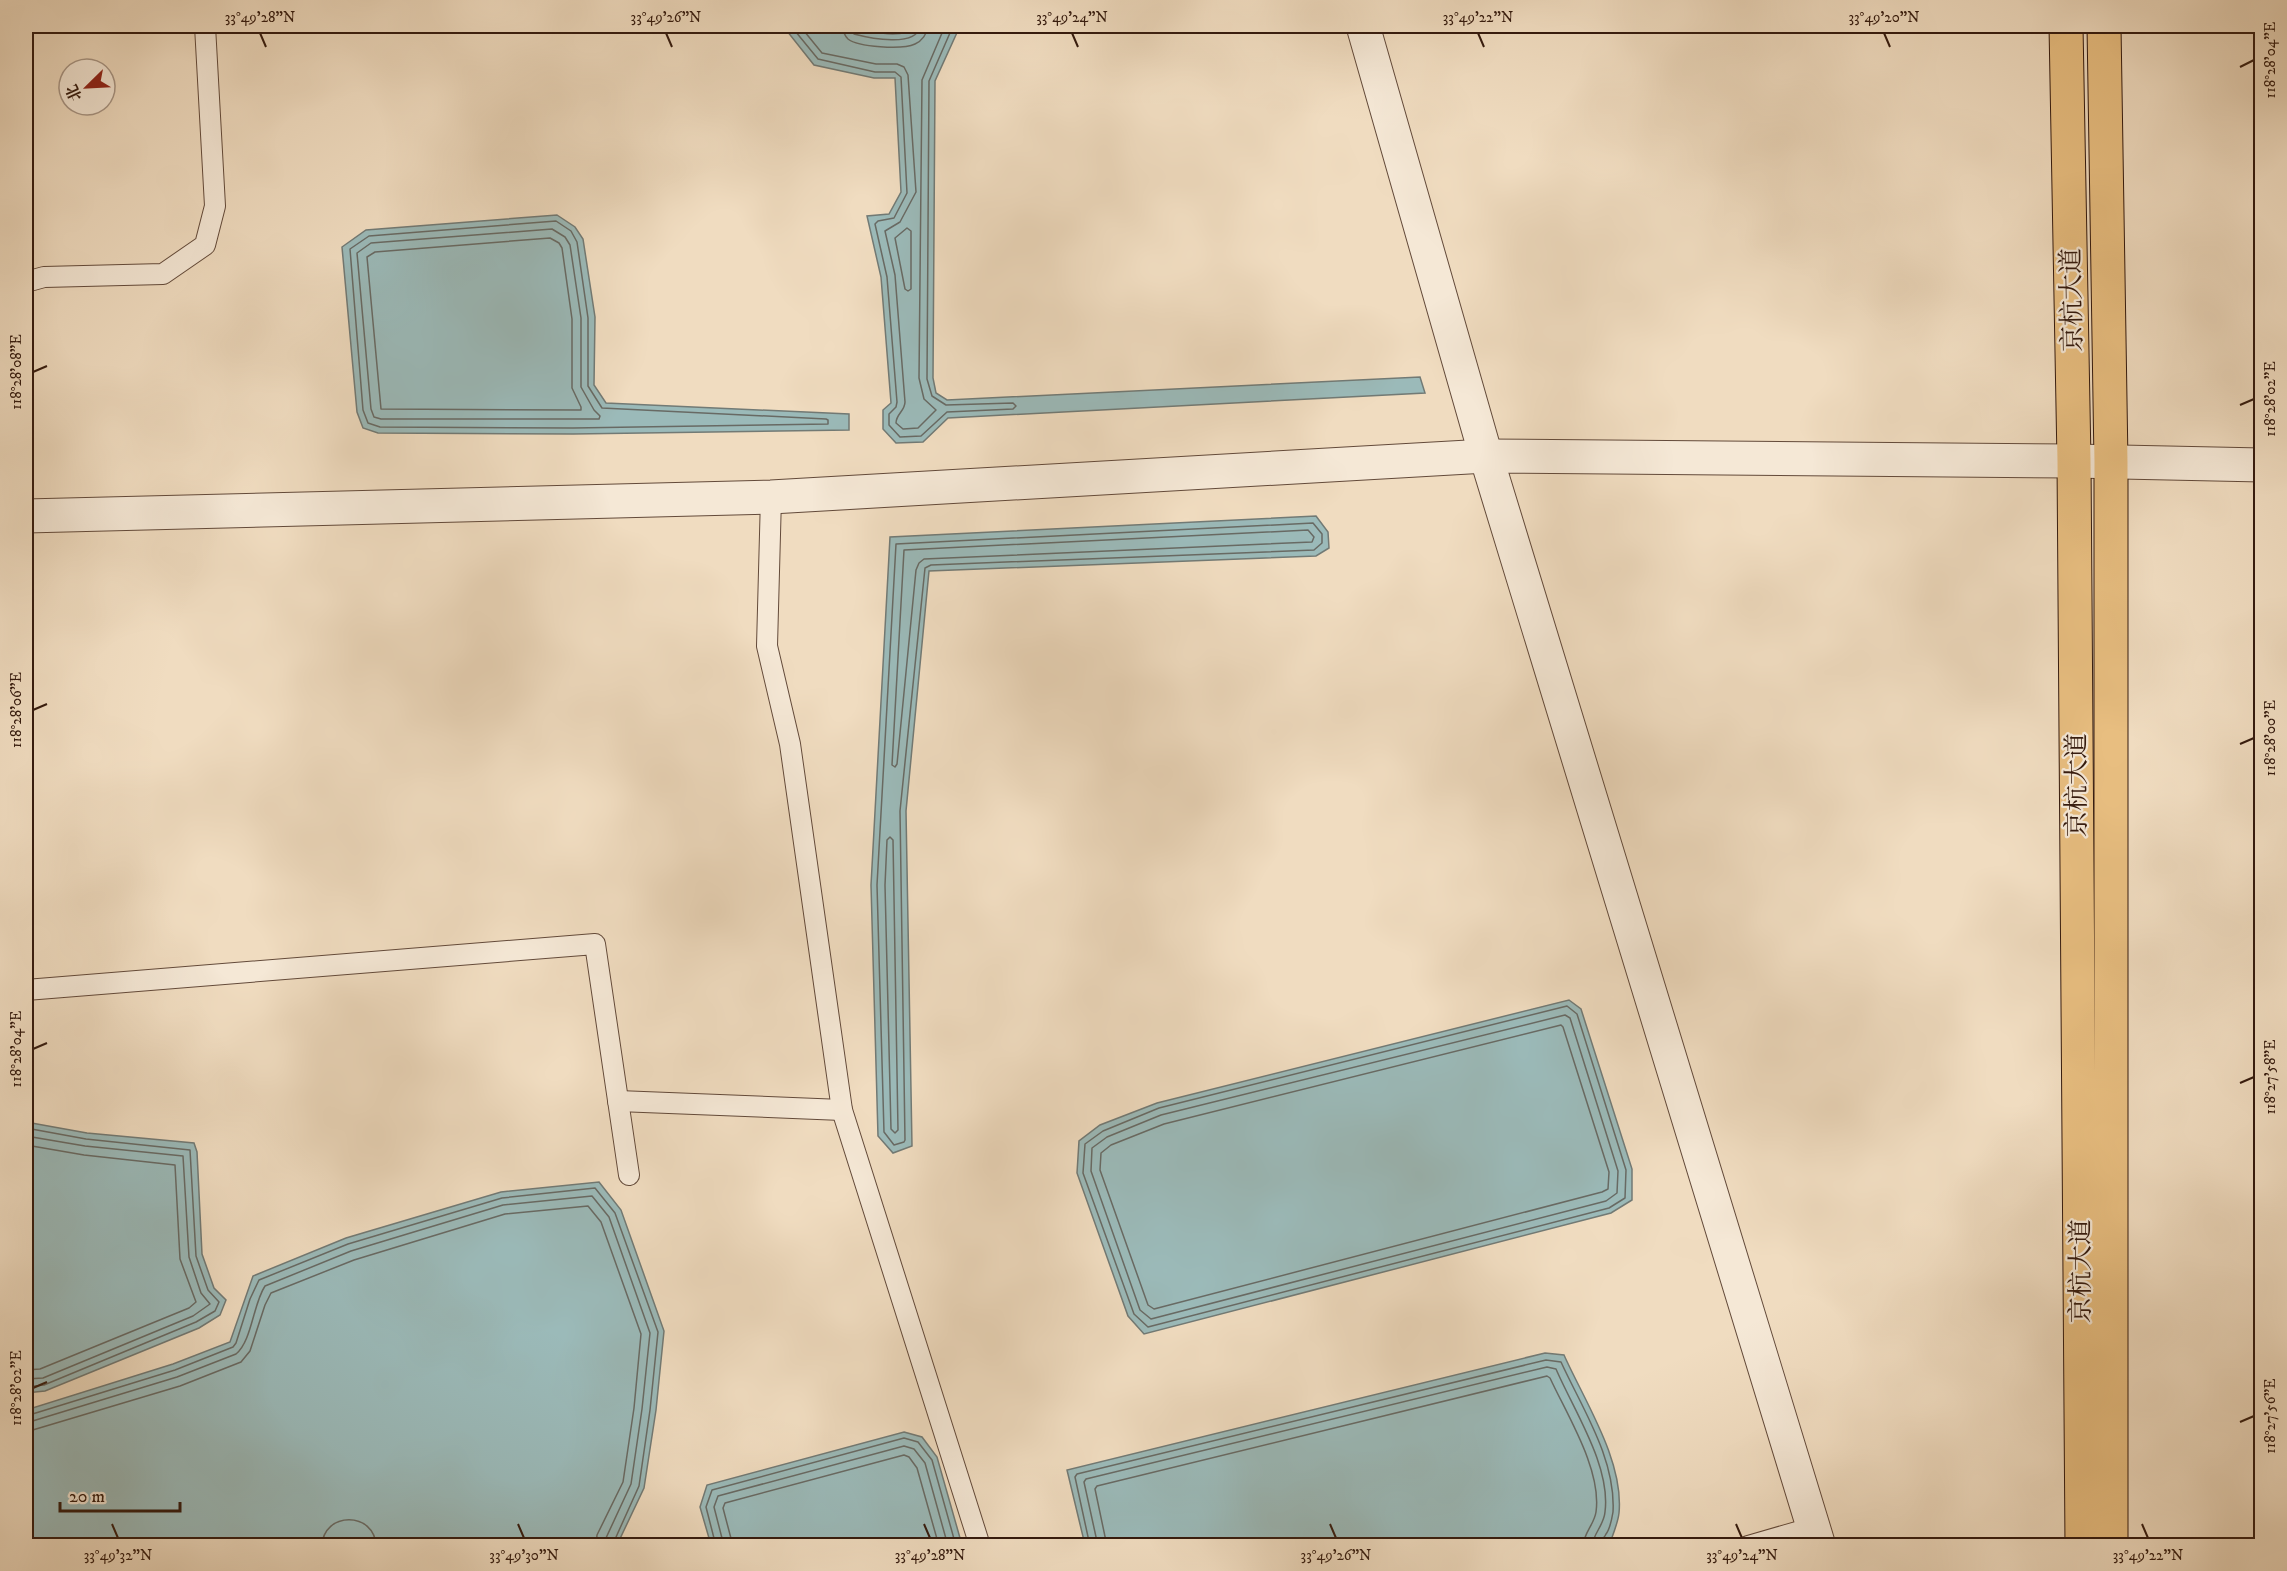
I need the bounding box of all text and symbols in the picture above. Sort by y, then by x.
text: 33°49'28"N [225,8,295,27]
text: 33°49'26"N [631,8,701,27]
text: 33°49'24"N [1036,8,1108,27]
text: 33°49'22"N [1443,8,1513,27]
text: 33°49'20"N [1848,8,1920,27]
text: 118°28'04"E [2261,21,2280,98]
north arrow [57,57,117,117]
text: 北 [62,81,87,104]
street label: 京杭大道 [2055,248,2090,352]
text: 118°28'08"E [7,334,26,410]
text: 118°28'02"E [2261,361,2280,437]
text: 118°28'06"E [7,672,26,748]
text: 118°28'00"E [2261,700,2280,776]
street label: 京杭大道 [2061,733,2094,837]
text: 118°28'04"E [7,1010,26,1087]
text: 118°27'58"E [2261,1039,2280,1115]
street label: 京杭大道 [2065,1219,2098,1323]
text: 118°28'02"E [7,1350,26,1426]
text: 118°27'56"E [2261,1378,2280,1454]
scale bar [60,1475,180,1513]
text: 20 m [69,1486,105,1508]
text: 33°49'32"N [84,1546,152,1565]
text: 33°49'30"N [489,1546,559,1565]
text: 33°49'28"N [895,1546,965,1565]
text: 33°49'26"N [1301,1546,1371,1565]
text: 33°49'24"N [1706,1546,1778,1565]
text: 33°49'22"N [2113,1546,2183,1565]

